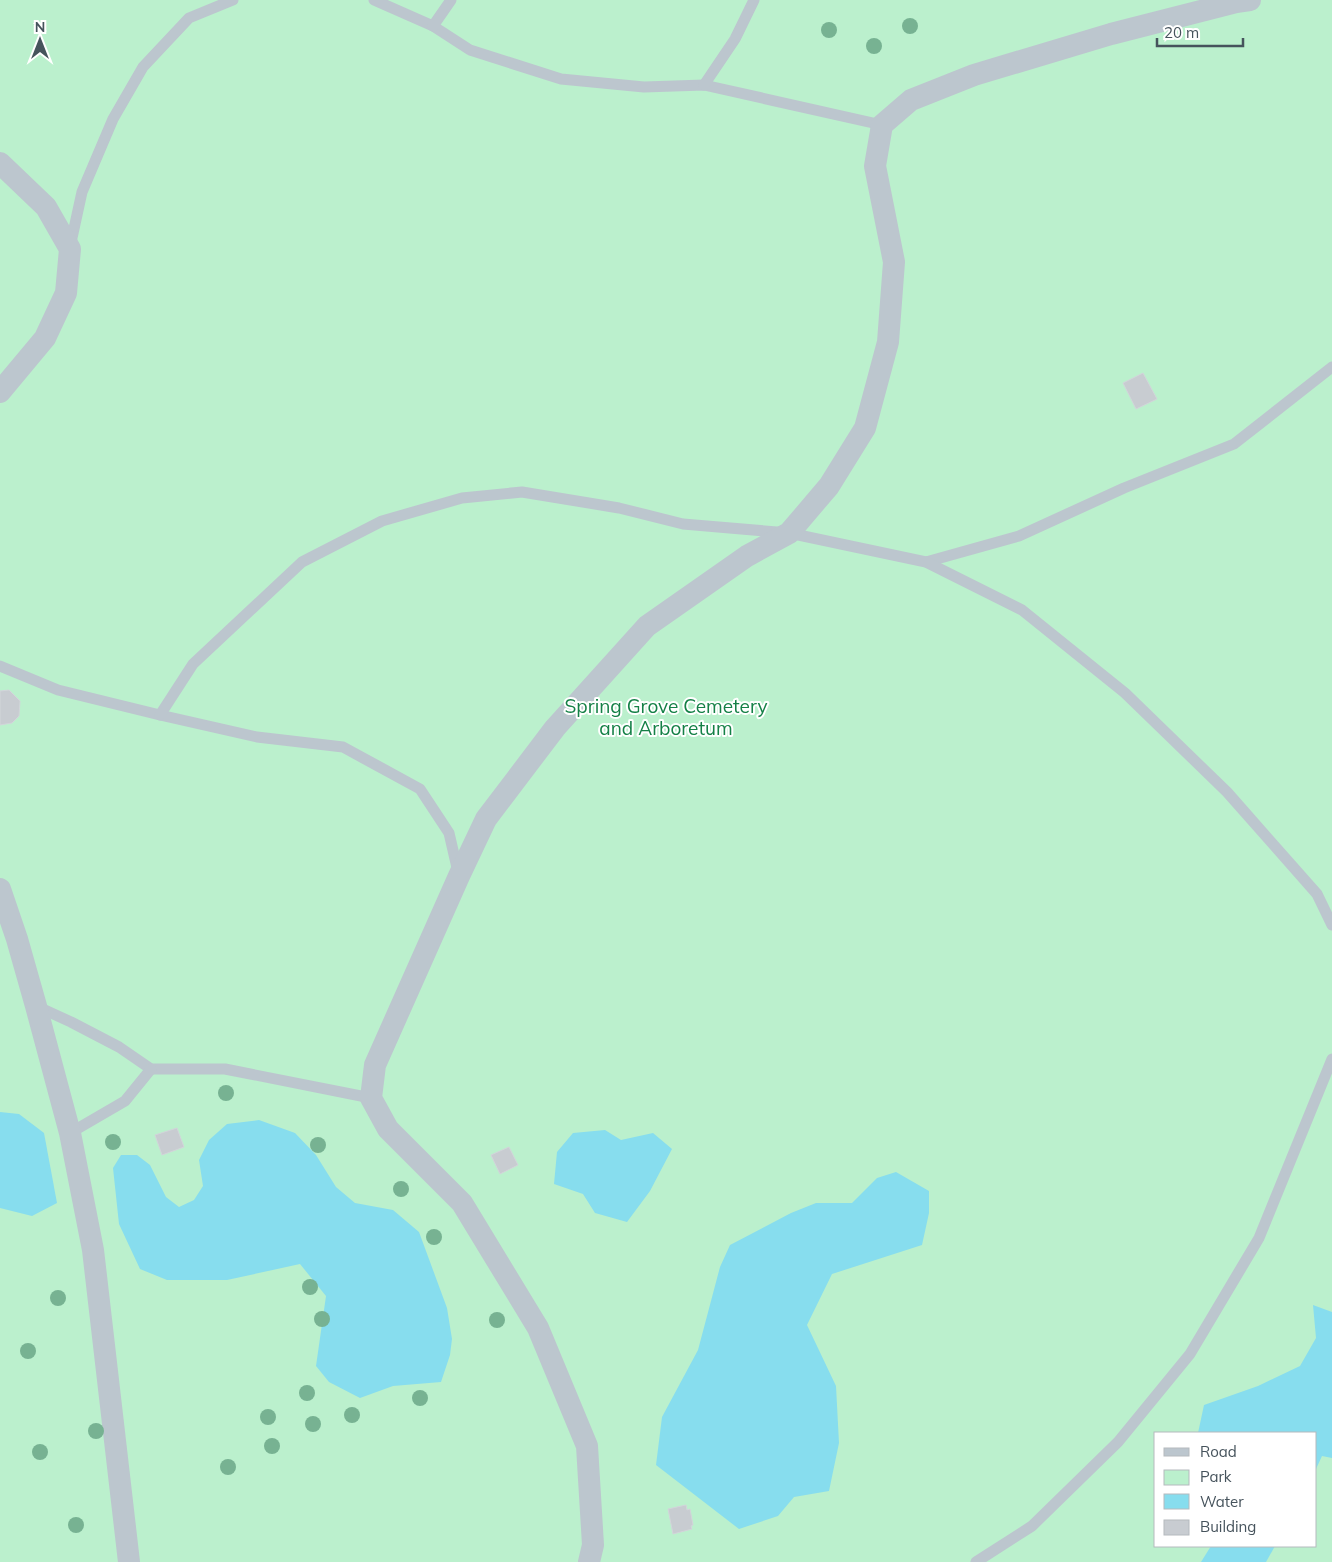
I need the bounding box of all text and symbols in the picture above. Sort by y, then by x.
north arrow [15,15,65,65]
scale bar [1157,15,1243,47]
text: N [35,18,45,36]
text: 20 m [1164,23,1199,42]
park label: Spring Grove Cemetery and Arboretum [565,694,767,740]
legend [1154,1432,1317,1547]
text: Road [1200,1442,1237,1461]
text: Park [1200,1467,1232,1486]
text: Water [1200,1492,1244,1511]
text: Building [1200,1517,1256,1536]

